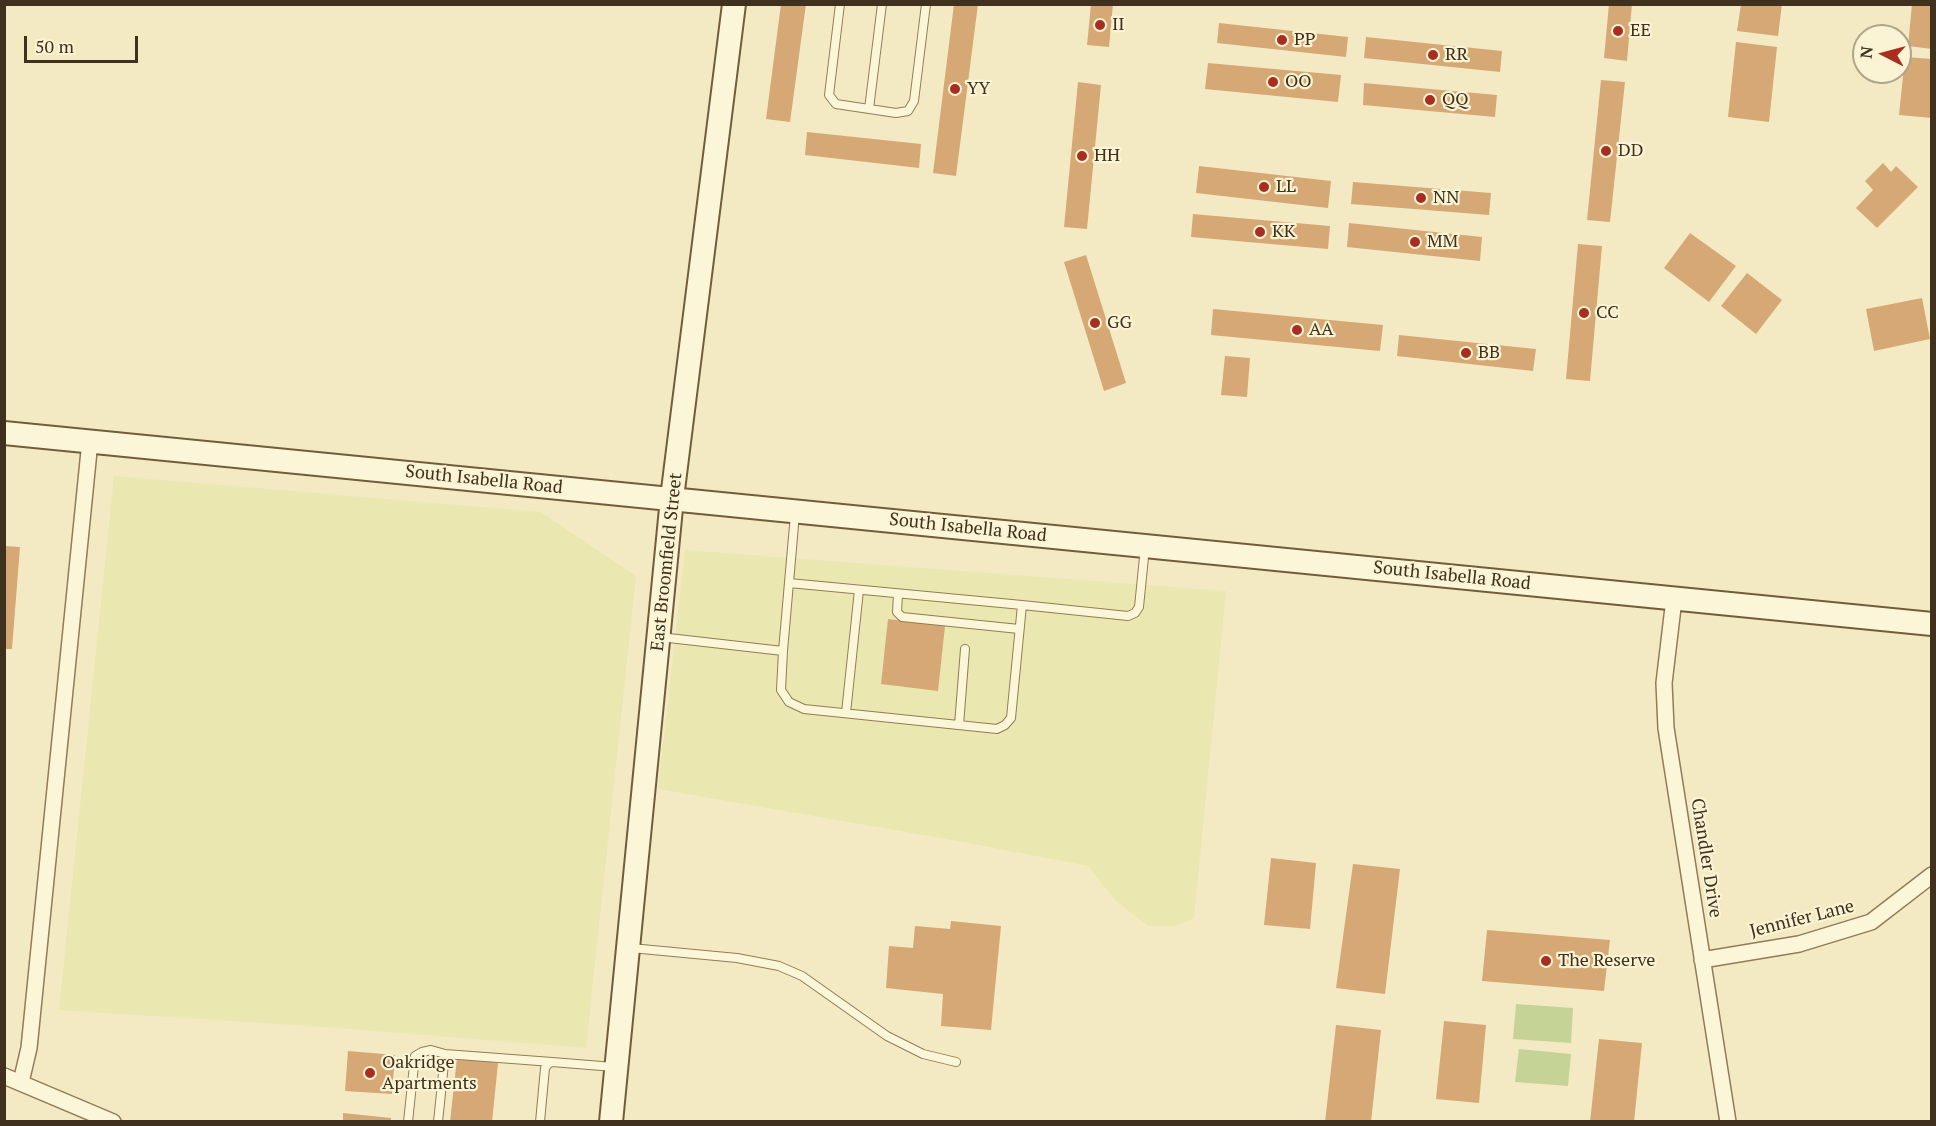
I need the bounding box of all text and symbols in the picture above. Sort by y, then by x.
place label: II [1112,14,1125,36]
marker: II [1093,18,1107,32]
place label: EE [1630,20,1651,42]
scale bar [27,24,141,62]
marker: EE [1611,24,1625,38]
north arrow [1852,24,1912,84]
place label: PP [1294,29,1315,51]
marker: PP [1275,33,1289,47]
text: 50 m [35,34,74,58]
place label: RR [1445,44,1468,66]
text: N [1855,45,1878,60]
marker: RR [1426,48,1440,62]
place label: OO [1285,71,1312,93]
marker: OO [1266,75,1280,89]
place label: YY [967,78,990,100]
marker: YY [948,82,962,96]
place label: QQ [1442,89,1469,111]
marker: QQ [1423,93,1437,107]
place label: DD [1618,140,1643,162]
marker: DD [1599,144,1613,158]
place label: HH [1094,145,1120,167]
marker: HH [1075,149,1089,163]
place label: LL [1276,176,1296,198]
marker: LL [1257,180,1271,194]
place label: NN [1433,187,1459,209]
marker: NN [1414,191,1428,205]
place label: KK [1272,221,1295,243]
marker: KK [1253,225,1267,239]
place label: MM [1427,231,1458,253]
marker: MM [1408,235,1422,249]
place label: CC [1596,302,1619,324]
marker: CC [1577,306,1591,320]
place label: GG [1107,312,1132,334]
marker: GG [1088,316,1102,330]
place label: AA [1309,319,1334,341]
marker: AA [1290,323,1304,337]
place label: BB [1478,342,1500,364]
marker: BB [1459,346,1473,360]
street label: South Isabella Road [404,461,564,499]
street label: East Broomfield Street [647,472,687,652]
street label: South Isabella Road [888,509,1048,547]
street label: South Isabella Road [1372,557,1532,595]
street label: Chandler Drive [1686,797,1726,919]
street label: Jennifer Lane [1748,896,1856,942]
place label: The Reserve [1558,950,1655,972]
marker: The Reserve [1539,954,1553,968]
place label: Oakridge Apartments [382,1052,477,1094]
marker: Oakridge Apartments [363,1066,377,1080]

